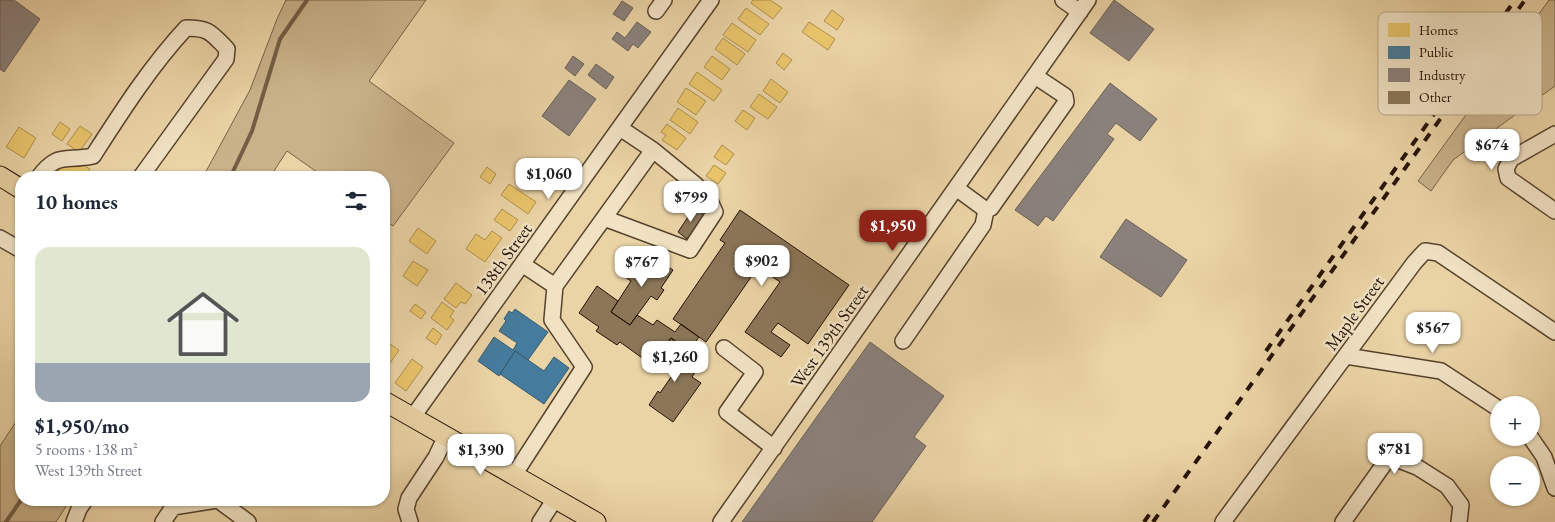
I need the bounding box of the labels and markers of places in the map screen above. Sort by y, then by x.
pin: $674 [1462,128,1522,171]
pin: $1,060 [508,158,590,200]
pin: $799 [661,180,721,223]
pin: $1,950 [852,210,934,252]
pin: $902 [732,244,792,287]
pin: $767 [612,246,672,288]
pin: $567 [1403,312,1463,354]
pin: $1,260 [634,340,716,383]
pin: $781 [1365,432,1425,475]
pin: $1,390 [440,434,522,476]

